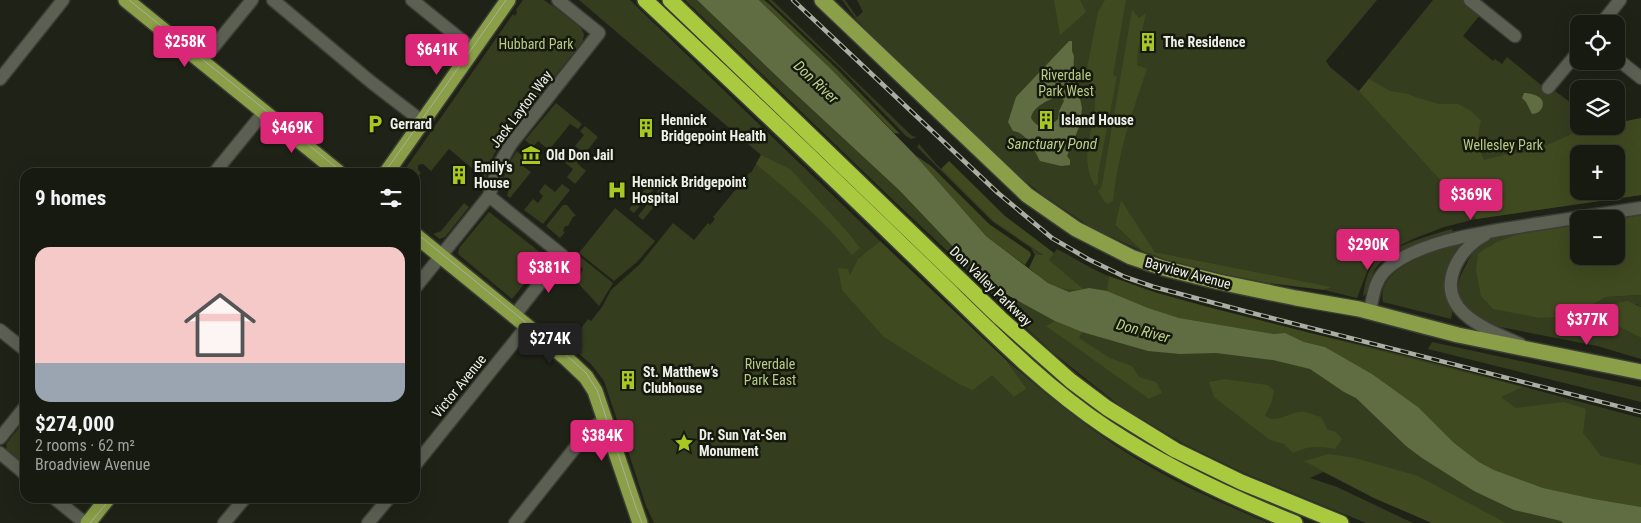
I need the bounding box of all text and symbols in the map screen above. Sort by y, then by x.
map controls [1570,15,1625,265]
button: locate [1570,15,1625,70]
pin: $258K [150,26,220,68]
building icon: The Residence [1137,31,1159,53]
text: $258K [164,32,206,51]
pin: $641K [402,34,472,76]
place label: The Residence [1163,34,1246,50]
park label: Hubbard Park [498,36,574,52]
text: $641K [416,40,458,59]
water label: Don River [790,57,842,108]
street label: Jack Layton Way [487,67,555,151]
park label: Riverdale Park West [1038,67,1094,99]
button: layers [1570,80,1625,135]
building icon: Island House [1035,109,1057,131]
pin: $469K [257,112,327,154]
place label: Hennick Bridgepoint Health [661,112,766,144]
place label: Island House [1061,112,1134,128]
parking icon: Gerrard [364,113,386,135]
place label: Gerrard [390,116,432,132]
building icon: Hennick Bridgepoint Health [635,117,657,139]
text: $469K [271,118,313,137]
water label: Sanctuary Pond [1007,135,1098,153]
park label: Wellesley Park [1463,137,1544,153]
museum icon: Old Don Jail [520,144,542,166]
button: + [1570,145,1625,200]
place label: Old Don Jail [546,147,614,163]
place label: Emily's House [474,159,513,191]
building icon: Emily's House [448,164,470,186]
place label: Hennick Bridgepoint Hospital [632,174,746,206]
pin: $369K [1436,178,1506,221]
hospital icon: Hennick Bridgepoint Hospital [606,179,628,201]
icon: filters [377,184,405,212]
text: $369K [1450,185,1492,204]
text: 9 homes [35,186,106,210]
button: − [1570,210,1625,265]
pin: $290K [1333,228,1403,271]
text: $290K [1347,235,1389,254]
street label: Don Valley Parkway [947,243,1035,329]
pin: $381K [514,252,584,294]
street label: Bayview Avenue [1143,254,1233,292]
text: $381K [528,258,570,277]
icon: home [175,280,265,370]
pin: $377K [1552,304,1622,346]
text: $377K [1566,310,1608,329]
water label: Don River [1114,315,1172,347]
pin: $274K [515,322,585,365]
text: $274K [529,329,571,348]
street label: Victor Avenue [429,351,490,421]
park label: Riverdale Park East [744,356,796,388]
place label: St. Matthew’s Clubhouse [643,364,718,396]
building icon: St. Matthew’s Clubhouse [617,369,639,391]
text: $274,000 [35,412,114,436]
pin: $384K [567,420,637,462]
text: $384K [581,426,623,445]
place label: Dr. Sun Yat-Sen Monument [699,427,787,459]
place icon: Dr. Sun Yat-Sen Monument [673,432,695,454]
text: 2 rooms · 62 m² [35,436,135,455]
text: Broadview Avenue [35,455,150,474]

